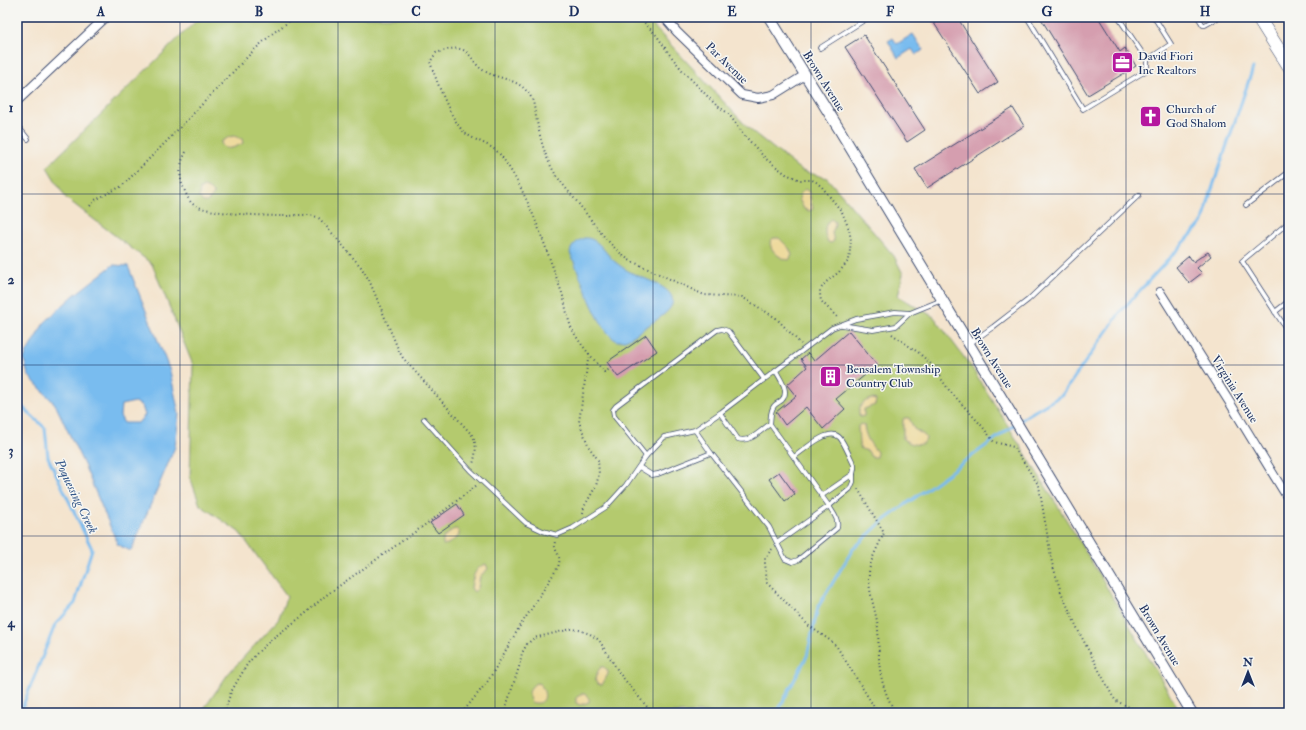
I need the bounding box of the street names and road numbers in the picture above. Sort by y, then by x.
street label: Par Avenue [702,39,751,87]
street label: Brown Avenue [799,48,848,114]
street label: Brown Avenue [967,325,1016,391]
street label: Virginia Avenue [1208,353,1261,426]
street label: Brown Avenue [1135,602,1184,669]

